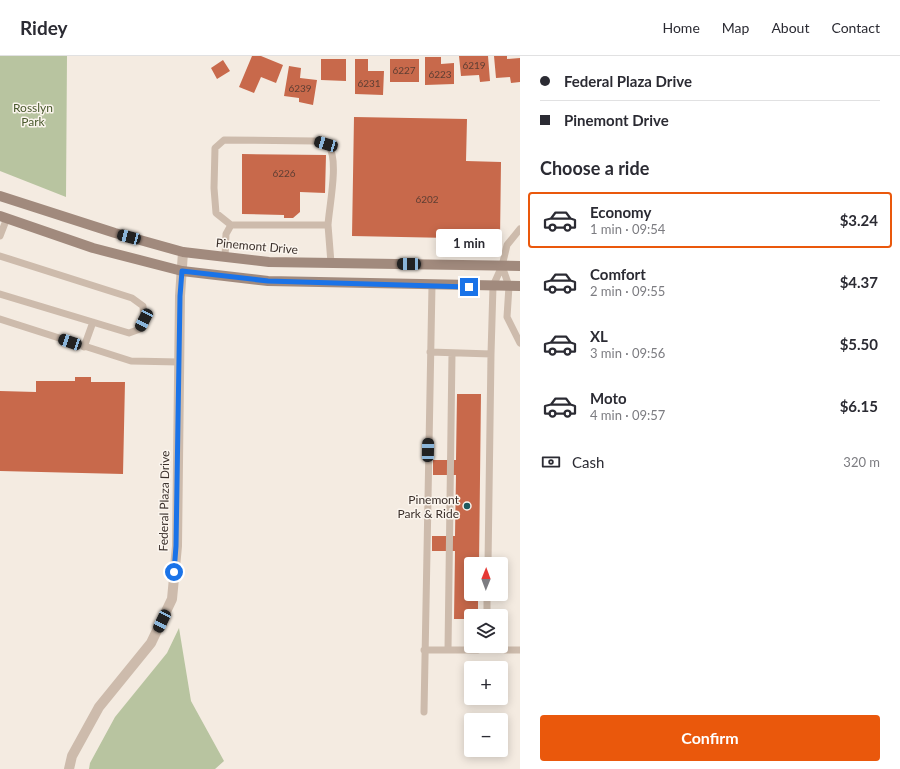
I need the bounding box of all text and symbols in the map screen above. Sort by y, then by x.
text: Ridey [20,16,68,39]
text: Home [662,19,700,36]
text: Map [722,19,749,36]
text: About [771,19,809,36]
text: Contact [831,19,880,36]
house number: 6219 [462,59,486,71]
house number: 6227 [392,64,416,76]
house number: 6223 [428,68,452,80]
text: Federal Plaza Drive [564,72,692,90]
house number: 6231 [357,77,381,89]
house number: 6239 [288,82,312,94]
park label: Rosslyn Park [13,100,53,129]
text: Pinemont Drive [564,111,669,129]
car [313,135,339,153]
text: Choose a ride [540,157,649,179]
house number: 6226 [272,167,296,179]
house number: 6202 [415,193,439,205]
icon: car [542,202,578,238]
text: Economy [590,203,651,221]
text: $3.24 [840,211,878,229]
text: 1 min · 09:54 [590,221,665,237]
car [116,228,142,246]
callout: 1 min [436,229,502,257]
street label: Pinemont Drive [215,235,299,257]
text: 1 min [453,235,485,251]
car [397,258,421,270]
icon: car [542,264,578,300]
text: Comfort [590,265,646,283]
text: $4.37 [840,273,878,291]
route end [460,278,478,296]
text: 2 min · 09:55 [590,283,665,299]
car [133,307,155,333]
icon: car [542,326,578,362]
text: XL [590,327,608,345]
car [57,332,83,352]
text: $5.50 [840,335,878,353]
text: 3 min · 09:56 [590,345,665,361]
icon: car [542,388,578,424]
text: Moto [590,389,627,407]
text: $6.15 [840,397,878,415]
text: 4 min · 09:57 [590,407,665,423]
car [422,438,434,462]
street label: Federal Plaza Drive [156,450,172,552]
icon: cash [540,451,562,473]
text: Cash [572,453,604,471]
text: 320 m [843,454,880,470]
place label: Pinemont Park & Ride [397,492,460,521]
marker: Pinemont Park & Ride [462,501,472,511]
north arrow [464,557,508,601]
map controls [464,557,508,757]
route start [165,563,183,581]
car [151,608,173,634]
button: layers [464,609,508,653]
button: + [464,661,508,705]
button: − [464,713,508,757]
button: Confirm [540,715,880,761]

